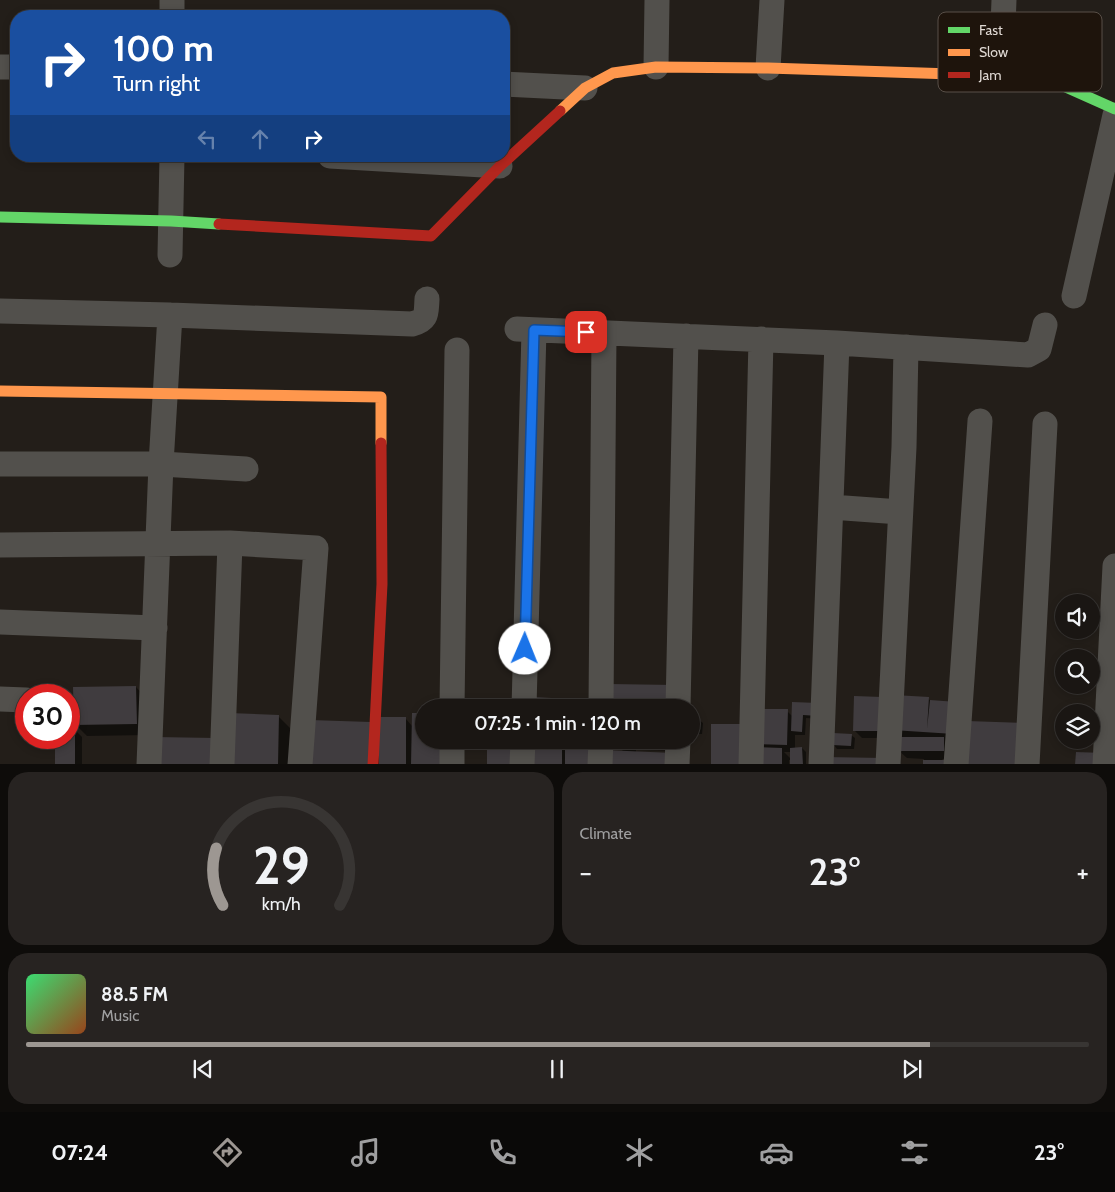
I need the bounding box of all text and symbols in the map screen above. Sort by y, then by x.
legend [938,12,1102,92]
text: Fast [979,21,1003,39]
text: 100 m [113,27,214,70]
icon: right [30,30,95,95]
text: Slow [979,43,1008,61]
text: Jam [978,66,1001,84]
text: Turn right [113,70,200,97]
icon: left [193,125,221,153]
icon: ahead [246,125,274,153]
icon: right [299,125,327,153]
pin [565,311,607,353]
icon: arrive [572,318,600,346]
map controls [1055,594,1100,749]
button: sound [1055,594,1100,639]
position arrow [498,622,550,674]
button: search [1055,649,1100,694]
speed limit sign: 30 [15,684,80,749]
button: layers [1055,704,1100,749]
text: 07:25 · 1 min · 120 m [474,712,641,735]
text: Climate [580,824,632,843]
text: 29 [252,834,309,897]
text: 23° [808,848,860,895]
text: − [580,855,592,889]
text: + [1077,855,1089,889]
text: km/h [261,893,300,914]
text: 88.5 FM [101,983,168,1006]
text: Music [101,1006,139,1025]
icon: previous [189,1055,217,1083]
icon: pause [543,1055,571,1083]
icon: next [898,1055,926,1083]
icon: directions [210,1135,245,1170]
icon: music [348,1135,383,1170]
icon: phone [485,1135,520,1170]
icon: climate [622,1135,657,1170]
icon: car [759,1135,794,1170]
icon: filters [897,1135,932,1170]
text: 07:24 [51,1139,108,1166]
text: 23° [1034,1139,1064,1166]

